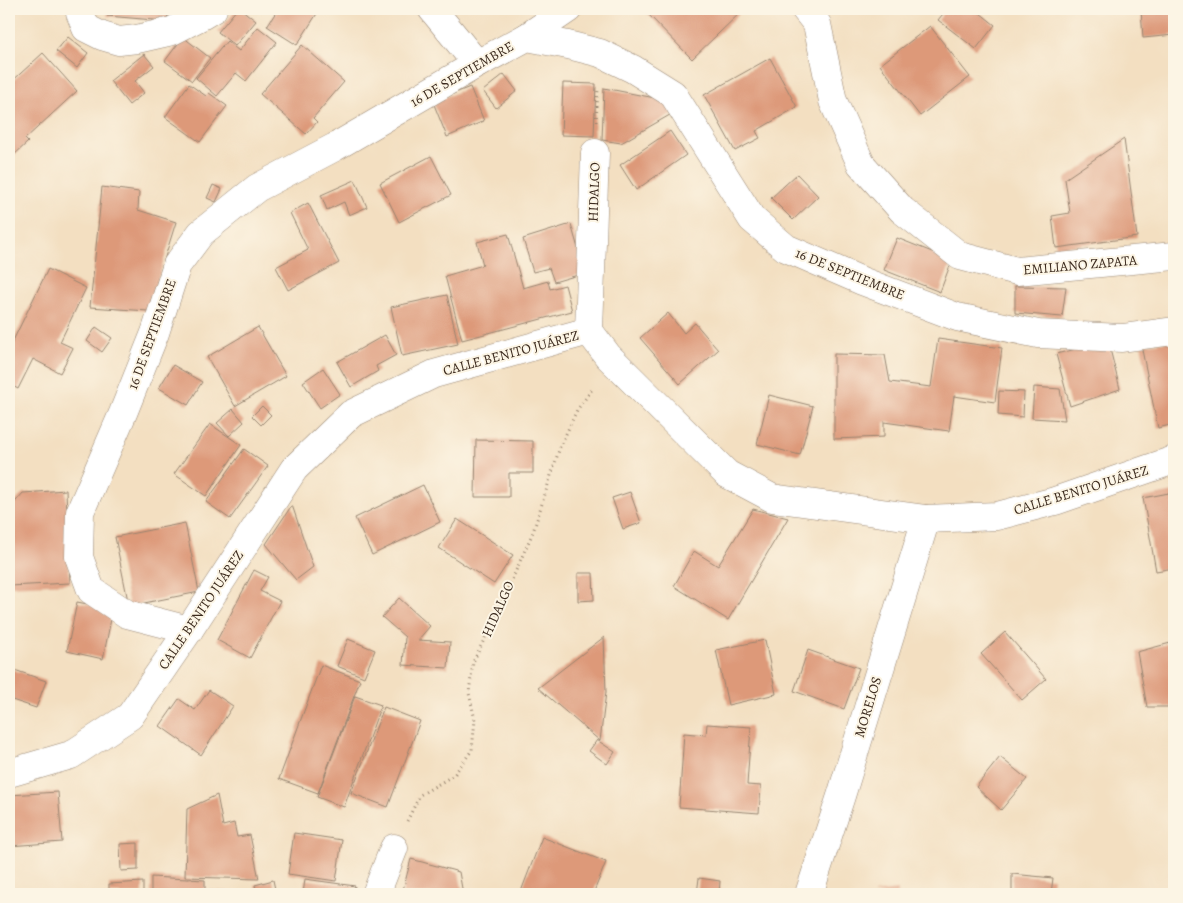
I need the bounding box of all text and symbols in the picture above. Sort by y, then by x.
street label: 16 DE SEPTIEMBRE [407,37,517,111]
street label: HIDALGO [583,162,605,222]
street label: 16 DE SEPTIEMBRE [793,243,907,305]
street label: EMILIANO ZAPATA [1022,250,1139,279]
street label: 16 DE SEPTIEMBRE [123,276,181,392]
street label: CALLE BENITO JUÁREZ [441,326,581,380]
street label: CALLE BENITO JUÁREZ [1011,460,1151,520]
street label: CALLE BENITO JUÁREZ [154,547,248,673]
street label: HIDALGO [477,578,519,640]
street label: MORELOS [850,674,886,740]

